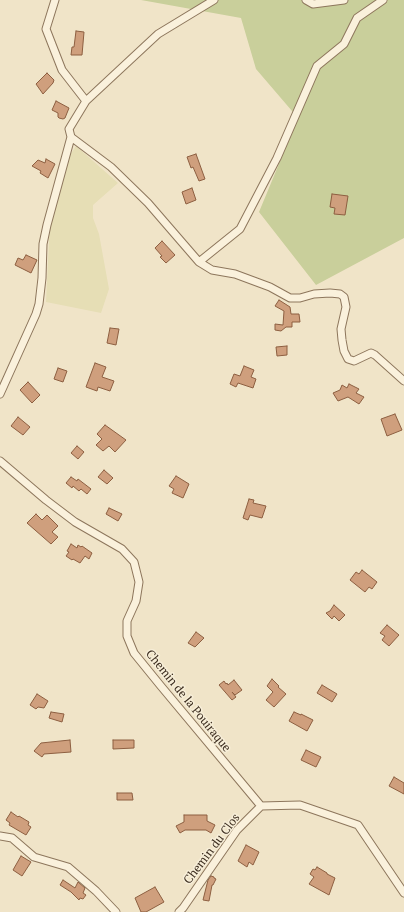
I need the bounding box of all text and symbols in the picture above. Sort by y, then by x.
street label: Chemin de la Pouiraque [142,647,234,755]
street label: Chemin du Clos [181,811,243,887]

